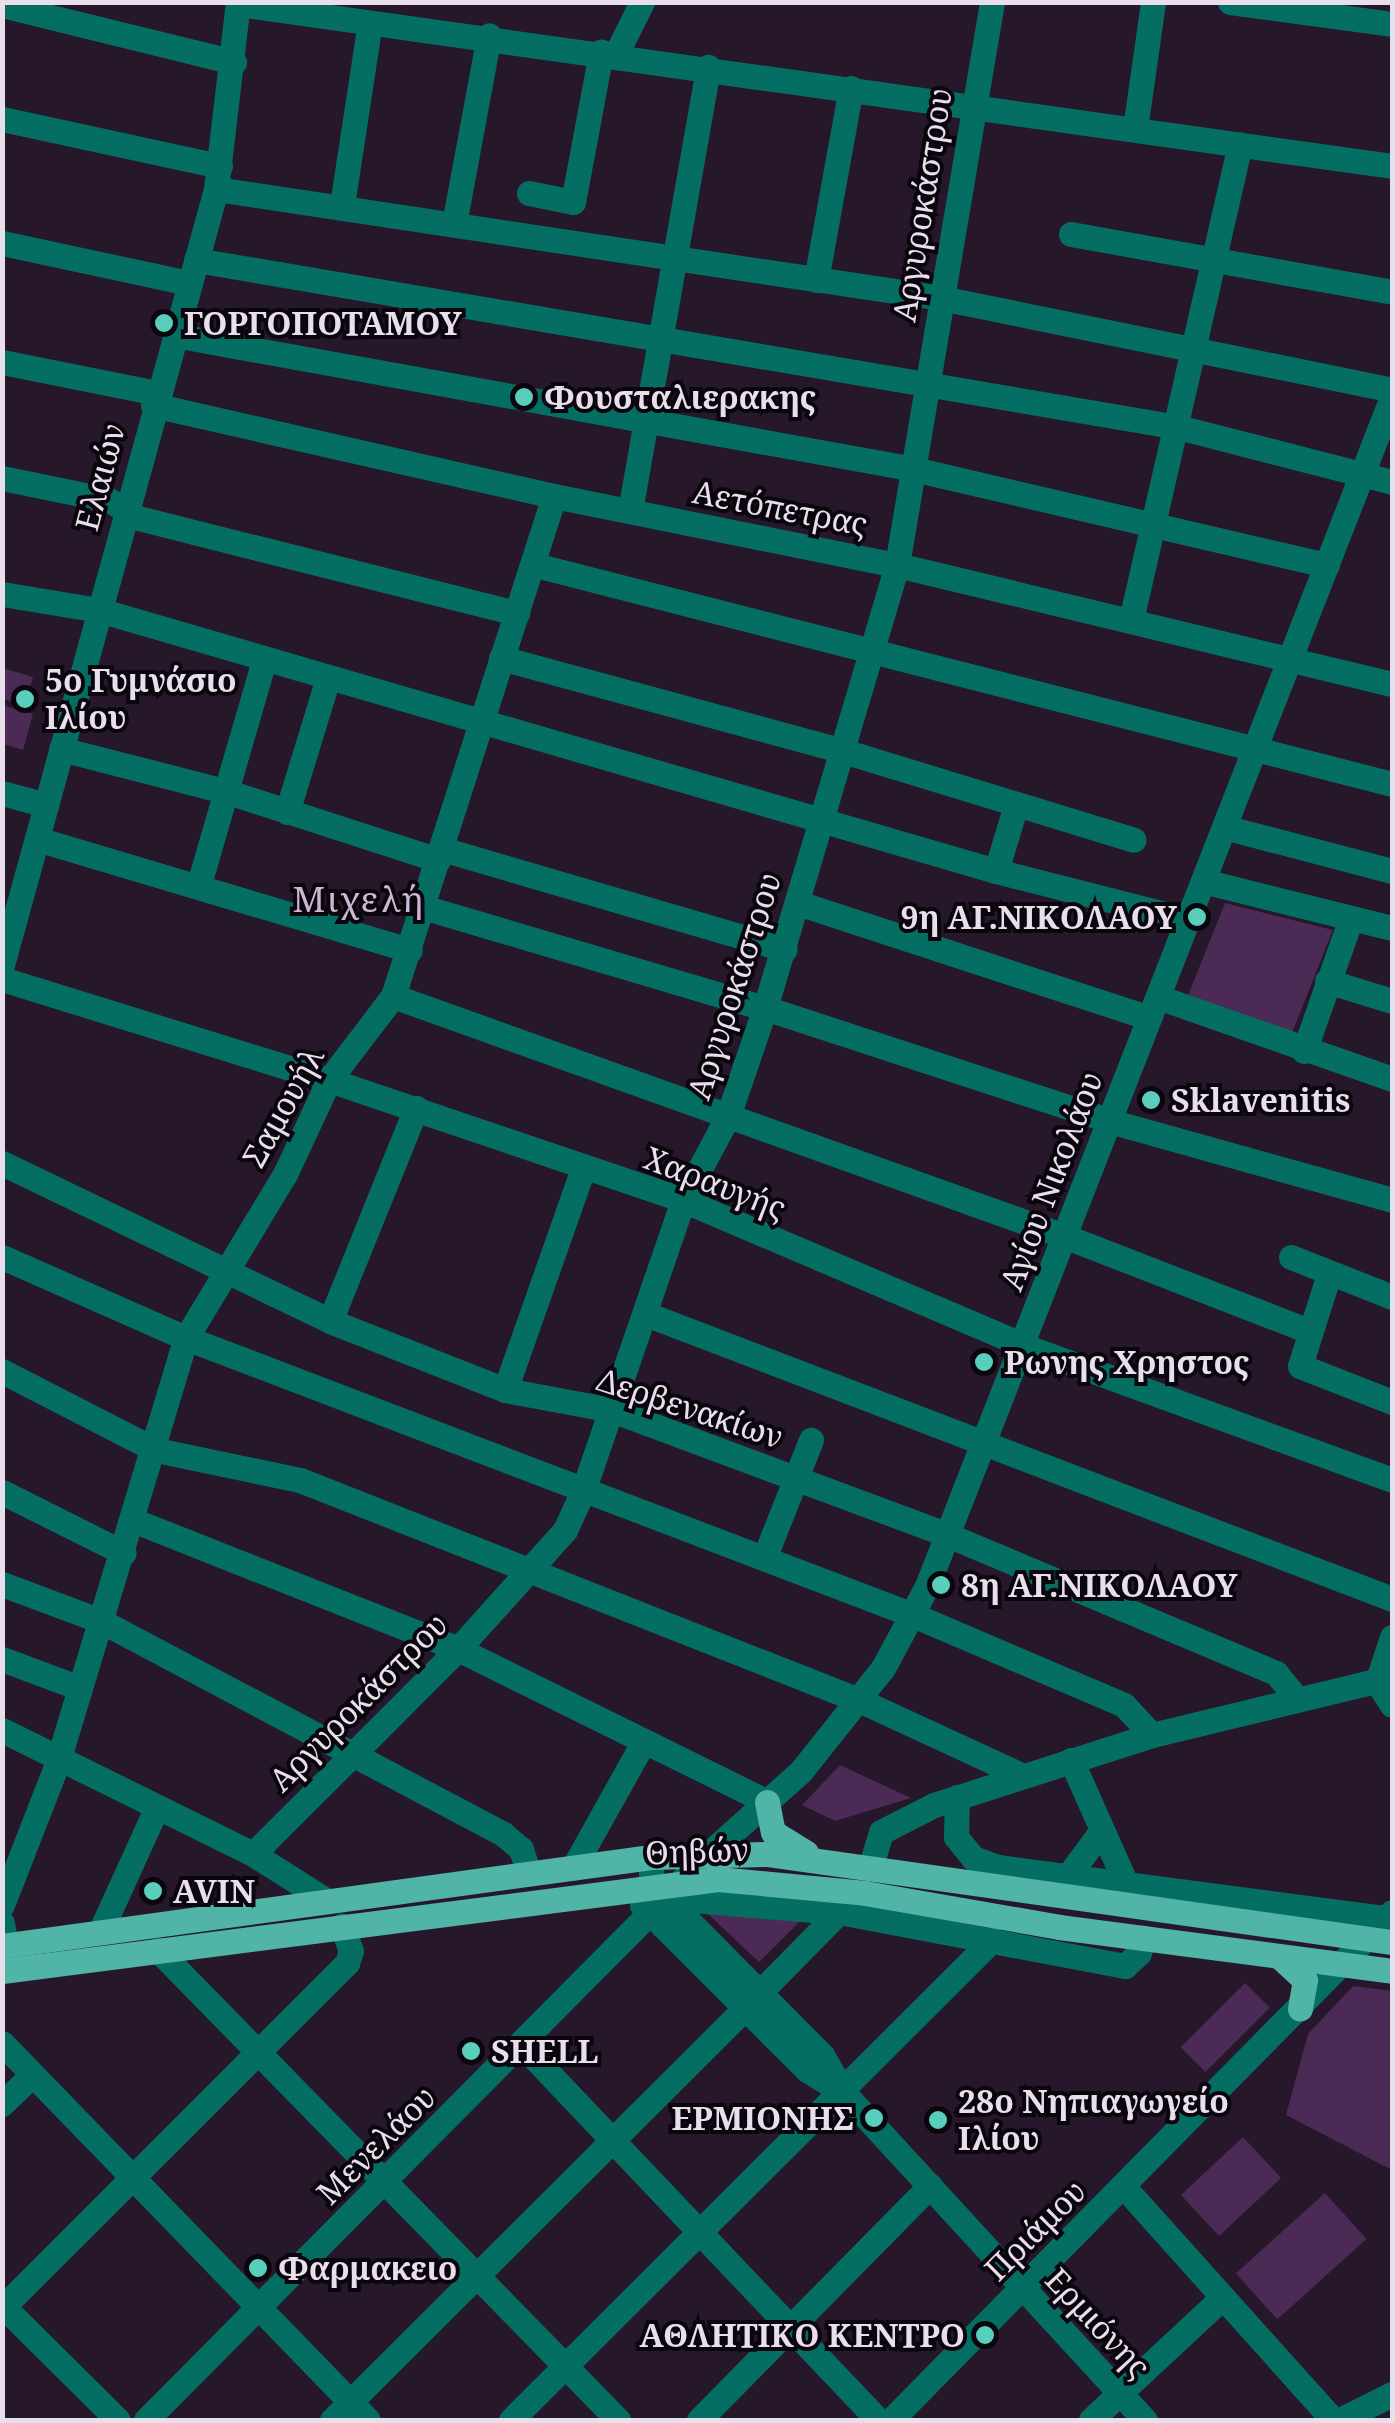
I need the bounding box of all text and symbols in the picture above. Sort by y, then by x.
street label: Αργυροκάστρου [885,85,959,325]
place label: ΓΟΡΓΟΠΟΤΑΜΟΥ [184,304,462,342]
marker: ΓΟΡΓΟΠΟΤΑΜΟΥ [153,312,175,334]
place label: Φουσταλιερακης [544,378,816,416]
marker: Φουσταλιερακης [513,386,535,408]
street label: Ελαιών [67,419,133,535]
street label: Αετόπετρας [689,472,871,544]
place label: 5ο Γυμνάσιο Ιλίου [45,662,237,737]
marker: 5ο Γυμνάσιο Ιλίου [14,688,36,710]
street label: Αργυροκάστρου [679,868,789,1104]
district label: Μιχελή [293,878,425,920]
place label: 9η ΑΓ.ΝΙΚΟΛΑΟΥ [900,898,1177,936]
marker: 9η ΑΓ.ΝΙΚΟΛΑΟΥ [1186,906,1208,928]
street label: Σαμουήλ [234,1040,332,1174]
street label: Αγίου Νικολάου [992,1066,1110,1296]
place label: Sklavenitis [1171,1081,1350,1119]
marker: Sklavenitis [1140,1089,1162,1111]
street label: Χαραυγής [639,1139,791,1227]
place label: Ρωνης Χρηστος [1004,1343,1250,1381]
marker: Ρωνης Χρηστος [973,1351,995,1373]
street label: Δερβενακίων [592,1360,788,1456]
place label: 8η ΑΓ.ΝΙΚΟΛΑΟΥ [961,1566,1238,1604]
marker: 8η ΑΓ.ΝΙΚΟΛΑΟΥ [930,1574,952,1596]
street label: Αργυροκάστρου [261,1605,455,1799]
street label: Θηβών [645,1830,749,1872]
place label: AVIN [173,1872,255,1910]
marker: AVIN [142,1880,164,1902]
place label: SHELL [491,2032,598,2070]
marker: SHELL [460,2040,482,2062]
street label: Μενελάου [309,2078,443,2212]
place label: 28ο Νηπιαγωγείο Ιλίου [958,2083,1229,2158]
place label: ΕΡΜΙΟΝΗΣ [671,2099,854,2137]
marker: ΕΡΜΙΟΝΗΣ [863,2107,885,2129]
marker: 28ο Νηπιαγωγείο Ιλίου [927,2109,949,2131]
street label: Πριάμου [977,2172,1093,2288]
place label: Φαρμακειο [278,2249,458,2287]
marker: Φαρμακειο [247,2257,269,2279]
street label: Ερμιόνης [1038,2260,1158,2386]
place label: ΑΘΛΗΤΙΚΟ ΚΕΝΤΡΟ [640,2316,965,2354]
marker: ΑΘΛΗΤΙΚΟ ΚΕΝΤΡΟ [974,2324,996,2346]

